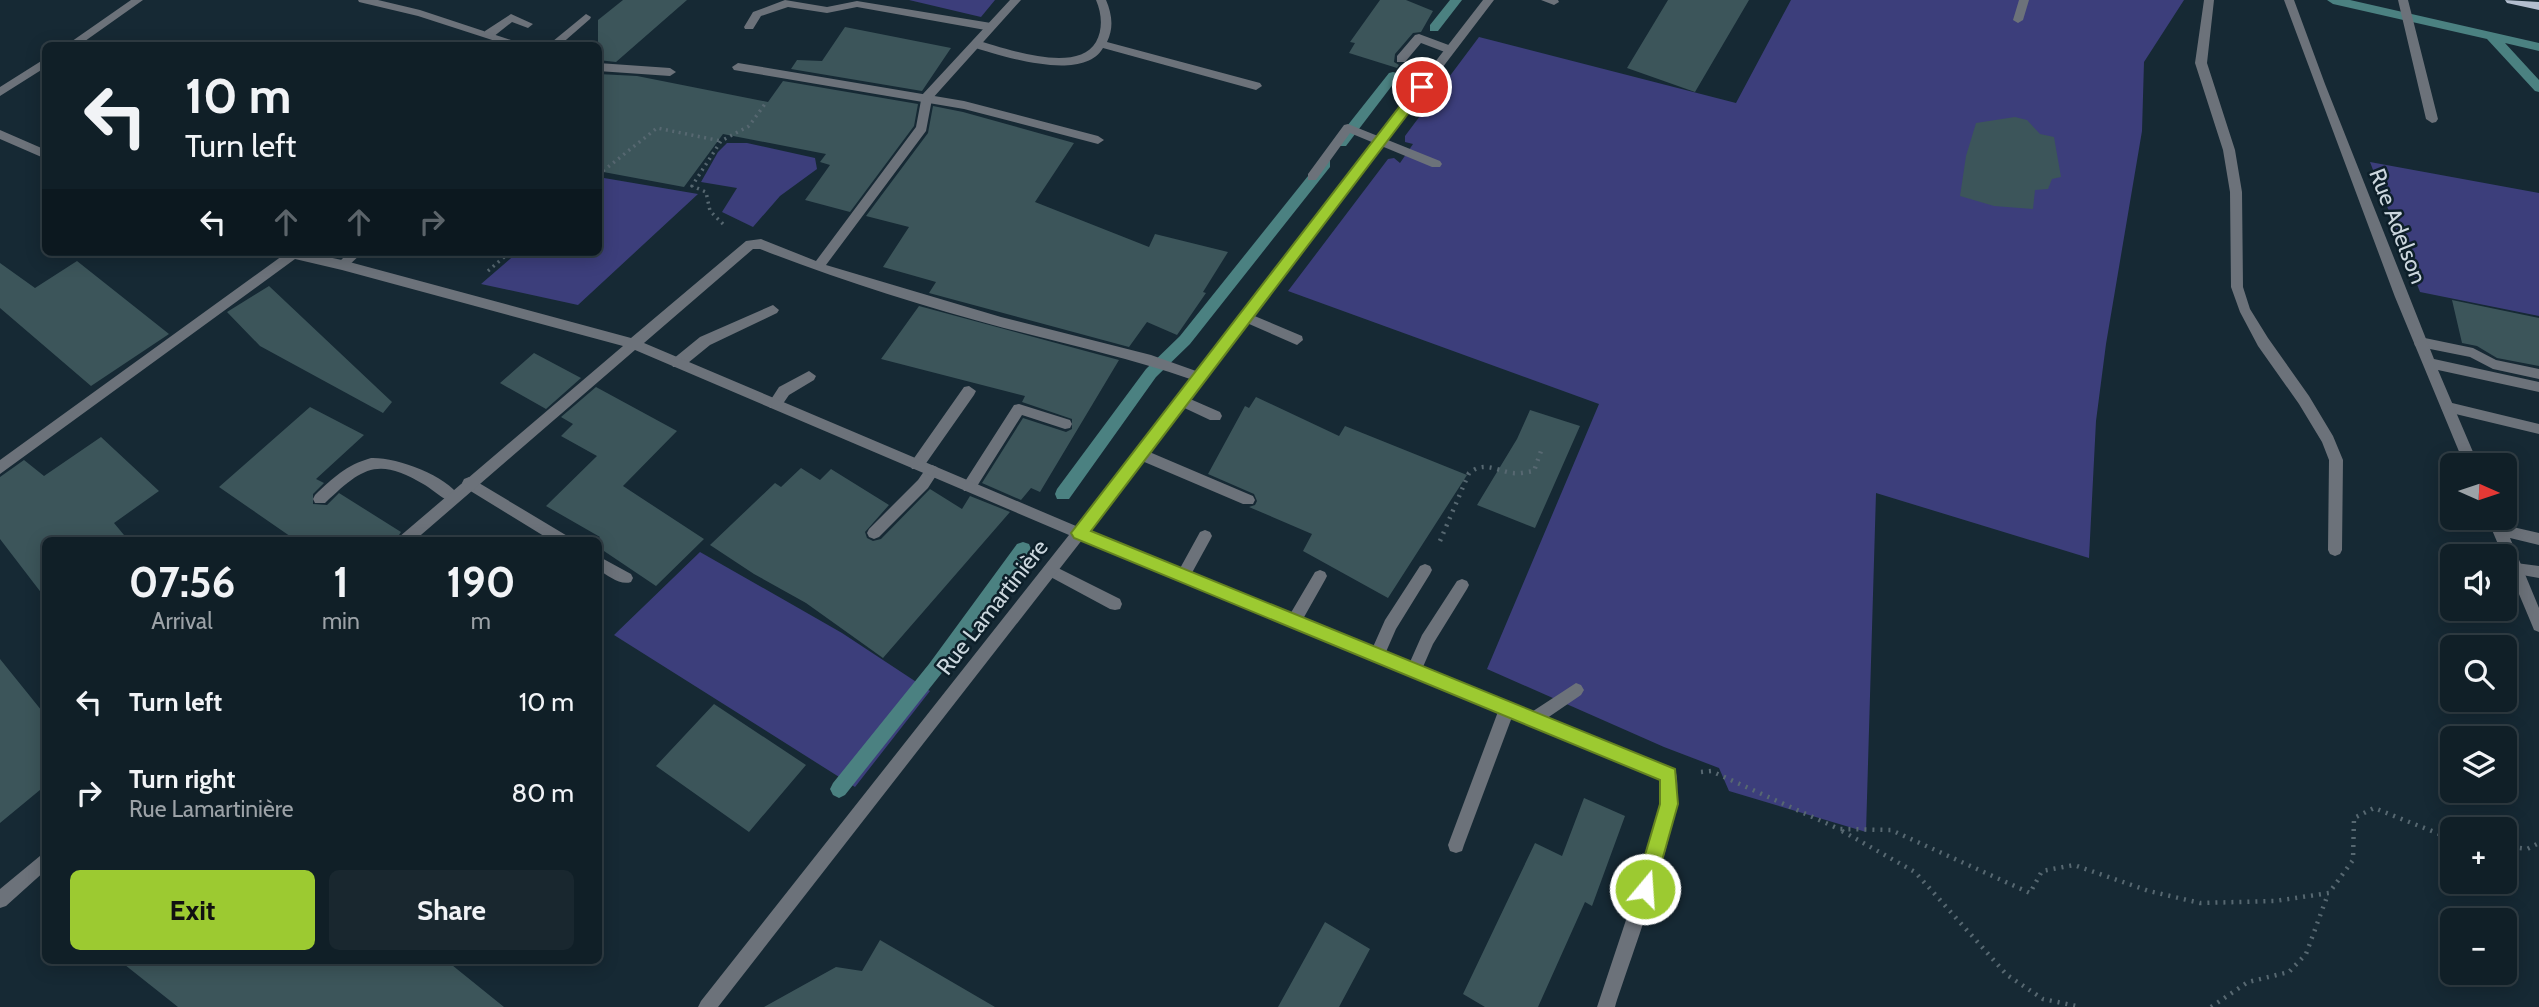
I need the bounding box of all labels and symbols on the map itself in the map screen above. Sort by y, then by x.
pin [1392,57,1452,117]
street label: Rue Adelson [2363,164,2433,288]
north arrow [2440,453,2516,530]
street label: Rue Lamartinière [930,533,1054,680]
position arrow [1608,852,1682,926]

